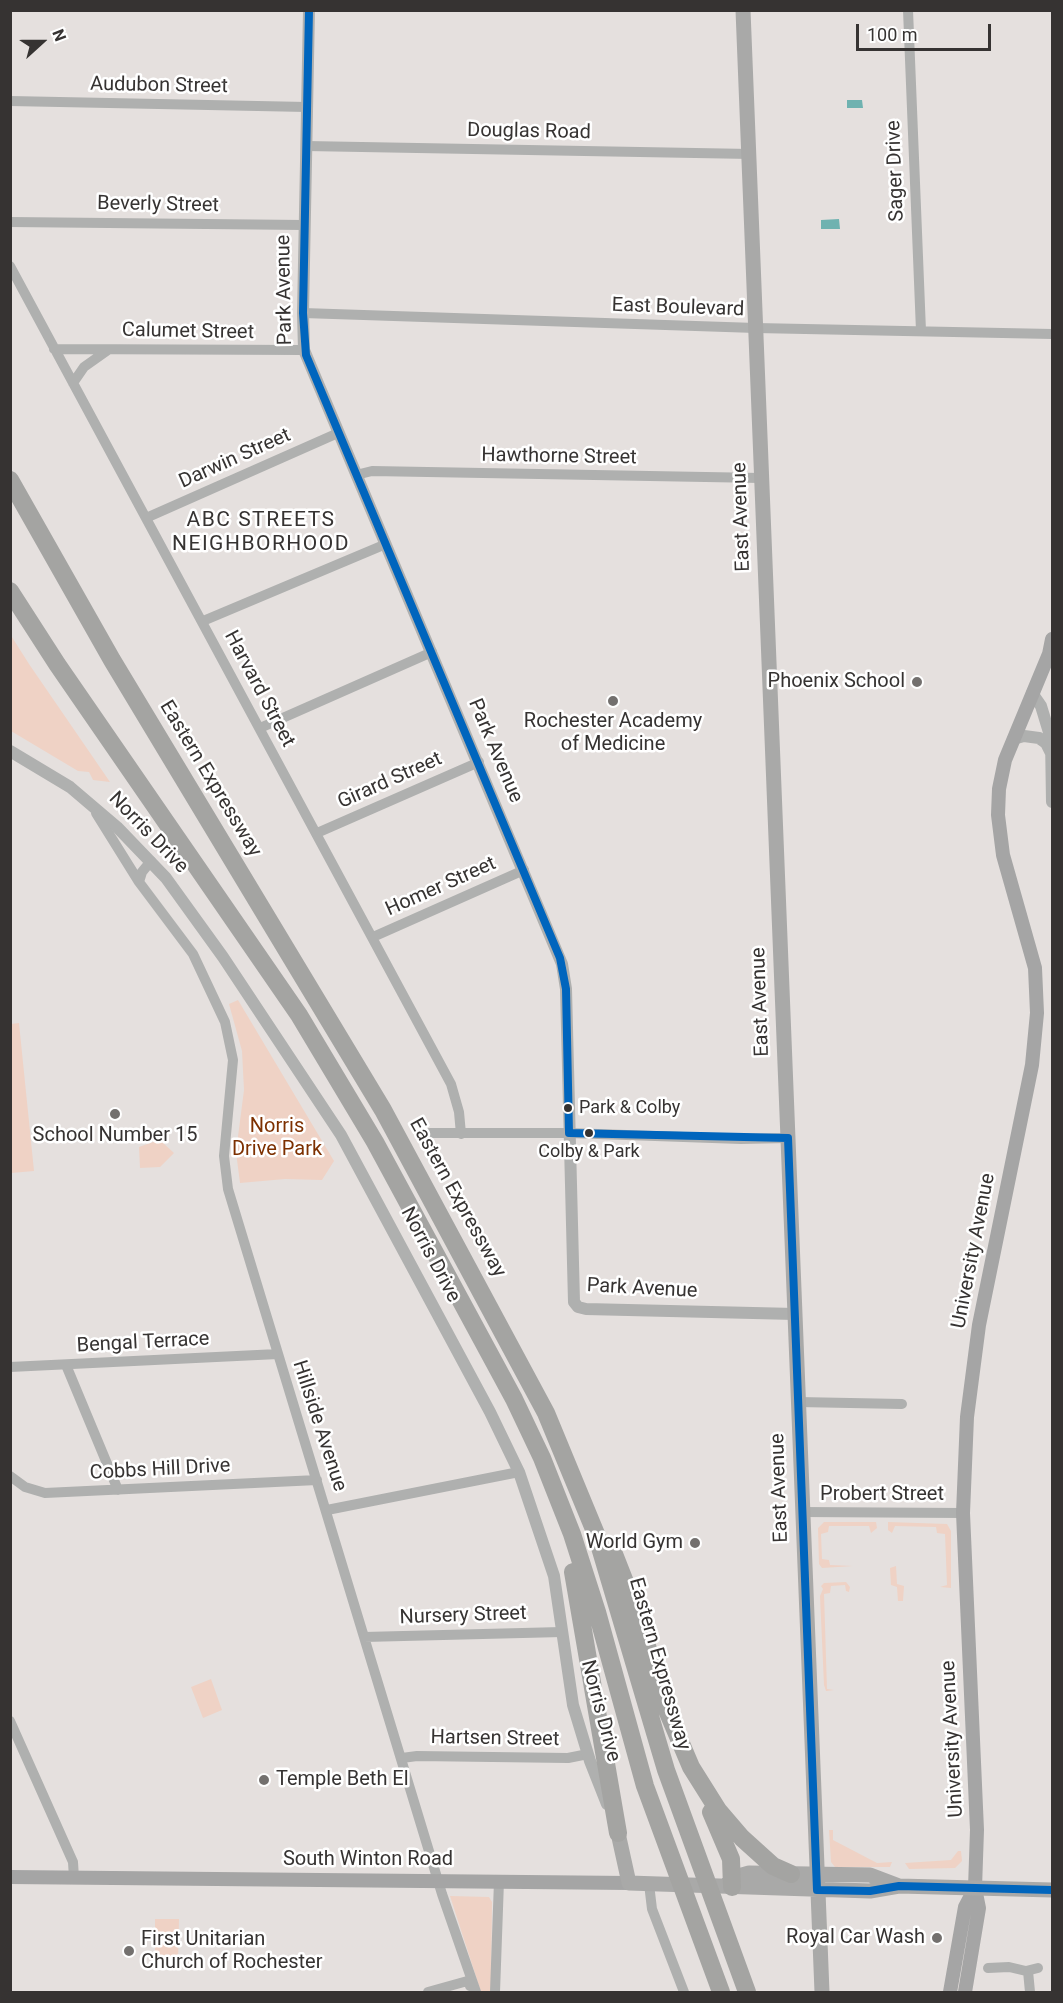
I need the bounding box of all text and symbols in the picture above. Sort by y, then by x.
north arrow [12,12,72,72]
scale bar [859,12,994,50]
text: 100 m [867,24,918,45]
text: N [48,27,70,44]
street label: Audubon Street [90,73,228,99]
street label: Douglas Road [467,119,591,145]
street label: Sager Drive [882,120,910,222]
street label: Beverly Street [97,192,219,218]
street label: Park Avenue [272,234,298,346]
street label: East Boulevard [611,294,745,322]
street label: Calumet Street [122,319,254,345]
street label: Darwin Street [175,424,295,494]
street label: Hawthorne Street [481,444,637,470]
street label: East Avenue [728,462,756,572]
district label: ABC STREETS NEIGHBORHOOD [172,508,350,558]
street label: Harvard Street [218,627,300,751]
place label: Phoenix School [768,670,905,694]
marker: Phoenix School [910,675,924,689]
marker: Rochester Academy of Medicine [606,694,620,708]
street label: Park Avenue [462,695,528,807]
street label: Eastern Expressway [154,696,266,862]
place label: Rochester Academy of Medicine [524,710,702,757]
street label: Girard Street [334,747,446,815]
street label: Norris Drive [103,787,193,879]
street label: Homer Street [382,852,500,922]
street label: East Avenue [747,947,775,1057]
place label: Park & Colby [579,1097,680,1119]
marker: Park & Colby [562,1102,574,1114]
marker: School Number 15 [108,1107,122,1121]
street label: Eastern Expressway [403,1114,511,1282]
park label: Norris Drive Park [232,1115,322,1162]
place label: School Number 15 [33,1124,197,1148]
marker: Colby & Park [583,1127,595,1139]
place label: Colby & Park [538,1141,640,1163]
street label: University Avenue [947,1171,1001,1331]
street label: Norris Drive [395,1203,465,1307]
street label: Park Avenue [586,1274,698,1304]
street label: Bengal Terrace [76,1328,210,1358]
street label: Hillside Avenue [287,1357,351,1495]
street label: East Avenue [766,1433,794,1543]
street label: Cobbs Hill Drive [89,1454,231,1486]
street label: Probert Street [820,1483,944,1507]
place label: World Gym [586,1531,683,1555]
marker: World Gym [688,1536,702,1550]
street label: Eastern Expressway [623,1575,695,1753]
street label: Nursery Street [399,1602,527,1630]
street label: Norris Drive [575,1658,625,1764]
street label: University Avenue [937,1660,969,1818]
street label: Hartsen Street [430,1726,560,1752]
place label: Temple Beth El [276,1768,409,1792]
marker: Temple Beth El [257,1773,271,1787]
street label: South Winton Road [283,1848,453,1872]
place label: Royal Car Wash [786,1926,925,1950]
place label: First Unitarian Church of Rochester [141,1928,322,1975]
marker: Royal Car Wash [930,1931,944,1945]
marker: First Unitarian Church of Rochester [122,1944,136,1958]

